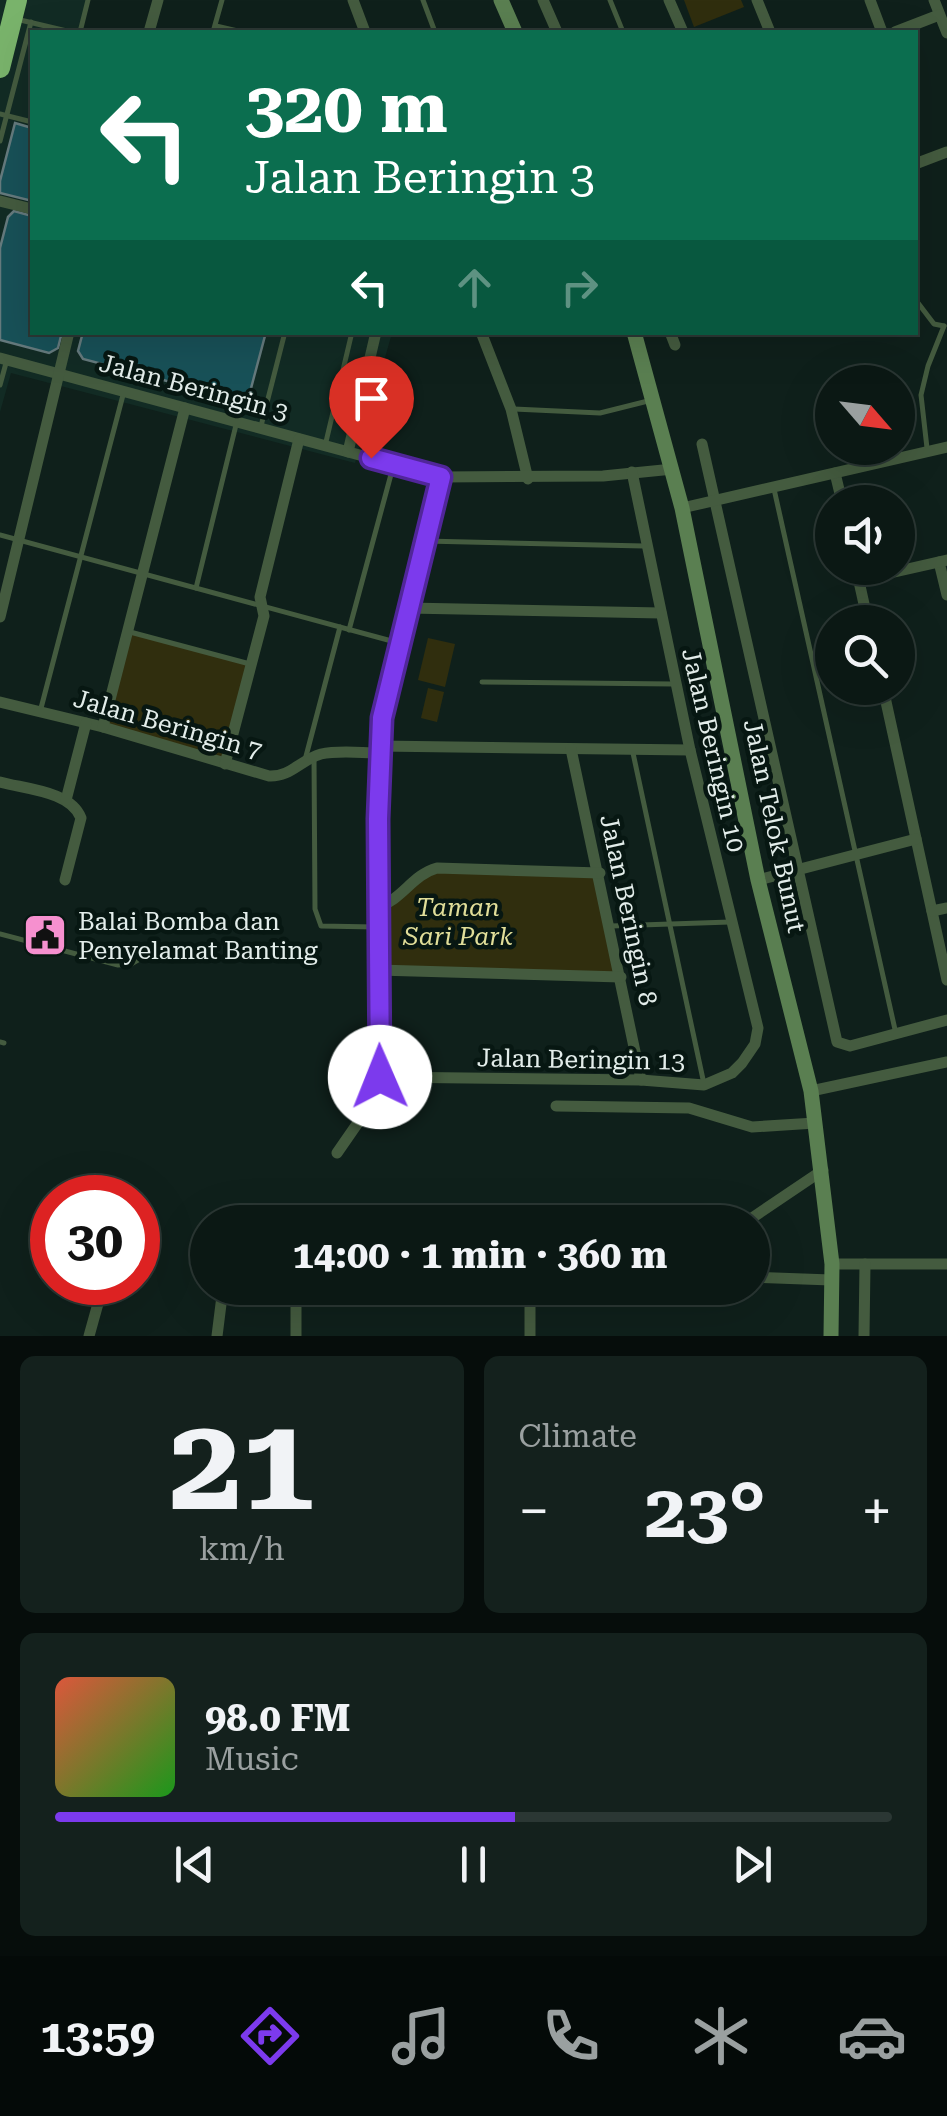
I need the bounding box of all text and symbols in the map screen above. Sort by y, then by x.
text: 320 m [245,67,448,149]
icon: left [80,70,210,200]
text: Jalan Beringin 3 [245,151,595,204]
icon: left [342,260,397,315]
icon: ahead [447,260,502,315]
icon: right [552,260,607,315]
street label: Jalan Beringin 3 [96,348,291,427]
pin [329,356,414,459]
north arrow [815,365,915,465]
map controls [815,365,915,705]
icon: arrive [344,371,399,426]
button: sound [815,485,915,585]
button: search [815,605,915,705]
street label: Jalan Beringin 10 [676,645,751,855]
street label: Jalan Beringin 7 [70,684,265,765]
street label: Jalan Telok Bunut [738,717,811,935]
street label: Jalan Beringin 8 [594,812,663,1008]
park label: Taman Sari Park [402,893,513,951]
place label: Balai Bomba dan Penyelamat Banting [78,907,319,965]
public building icon: Balai Bomba dan Penyelamat Banting [22,912,68,958]
position arrow [328,1025,432,1129]
street label: Jalan Beringin 13 [477,1043,685,1076]
speed limit sign: 30 [30,1175,160,1305]
text: 14:00 · 1 min · 360 m [293,1233,667,1277]
text: 21 [169,1388,315,1541]
text: Climate [519,1417,637,1455]
text: 23° [645,1467,766,1555]
text: − [519,1479,549,1543]
text: + [861,1479,892,1543]
text: km/h [199,1530,285,1568]
text: 98.0 FM [205,1696,351,1740]
text: Music [205,1740,299,1778]
icon: previous [167,1837,222,1892]
icon: pause [446,1837,501,1892]
icon: next [725,1837,780,1892]
icon: directions [235,2001,305,2071]
icon: music [386,2001,456,2071]
icon: phone [536,2001,606,2071]
icon: climate [686,2001,756,2071]
icon: car [837,2001,907,2071]
text: 13:59 [40,2010,155,2063]

